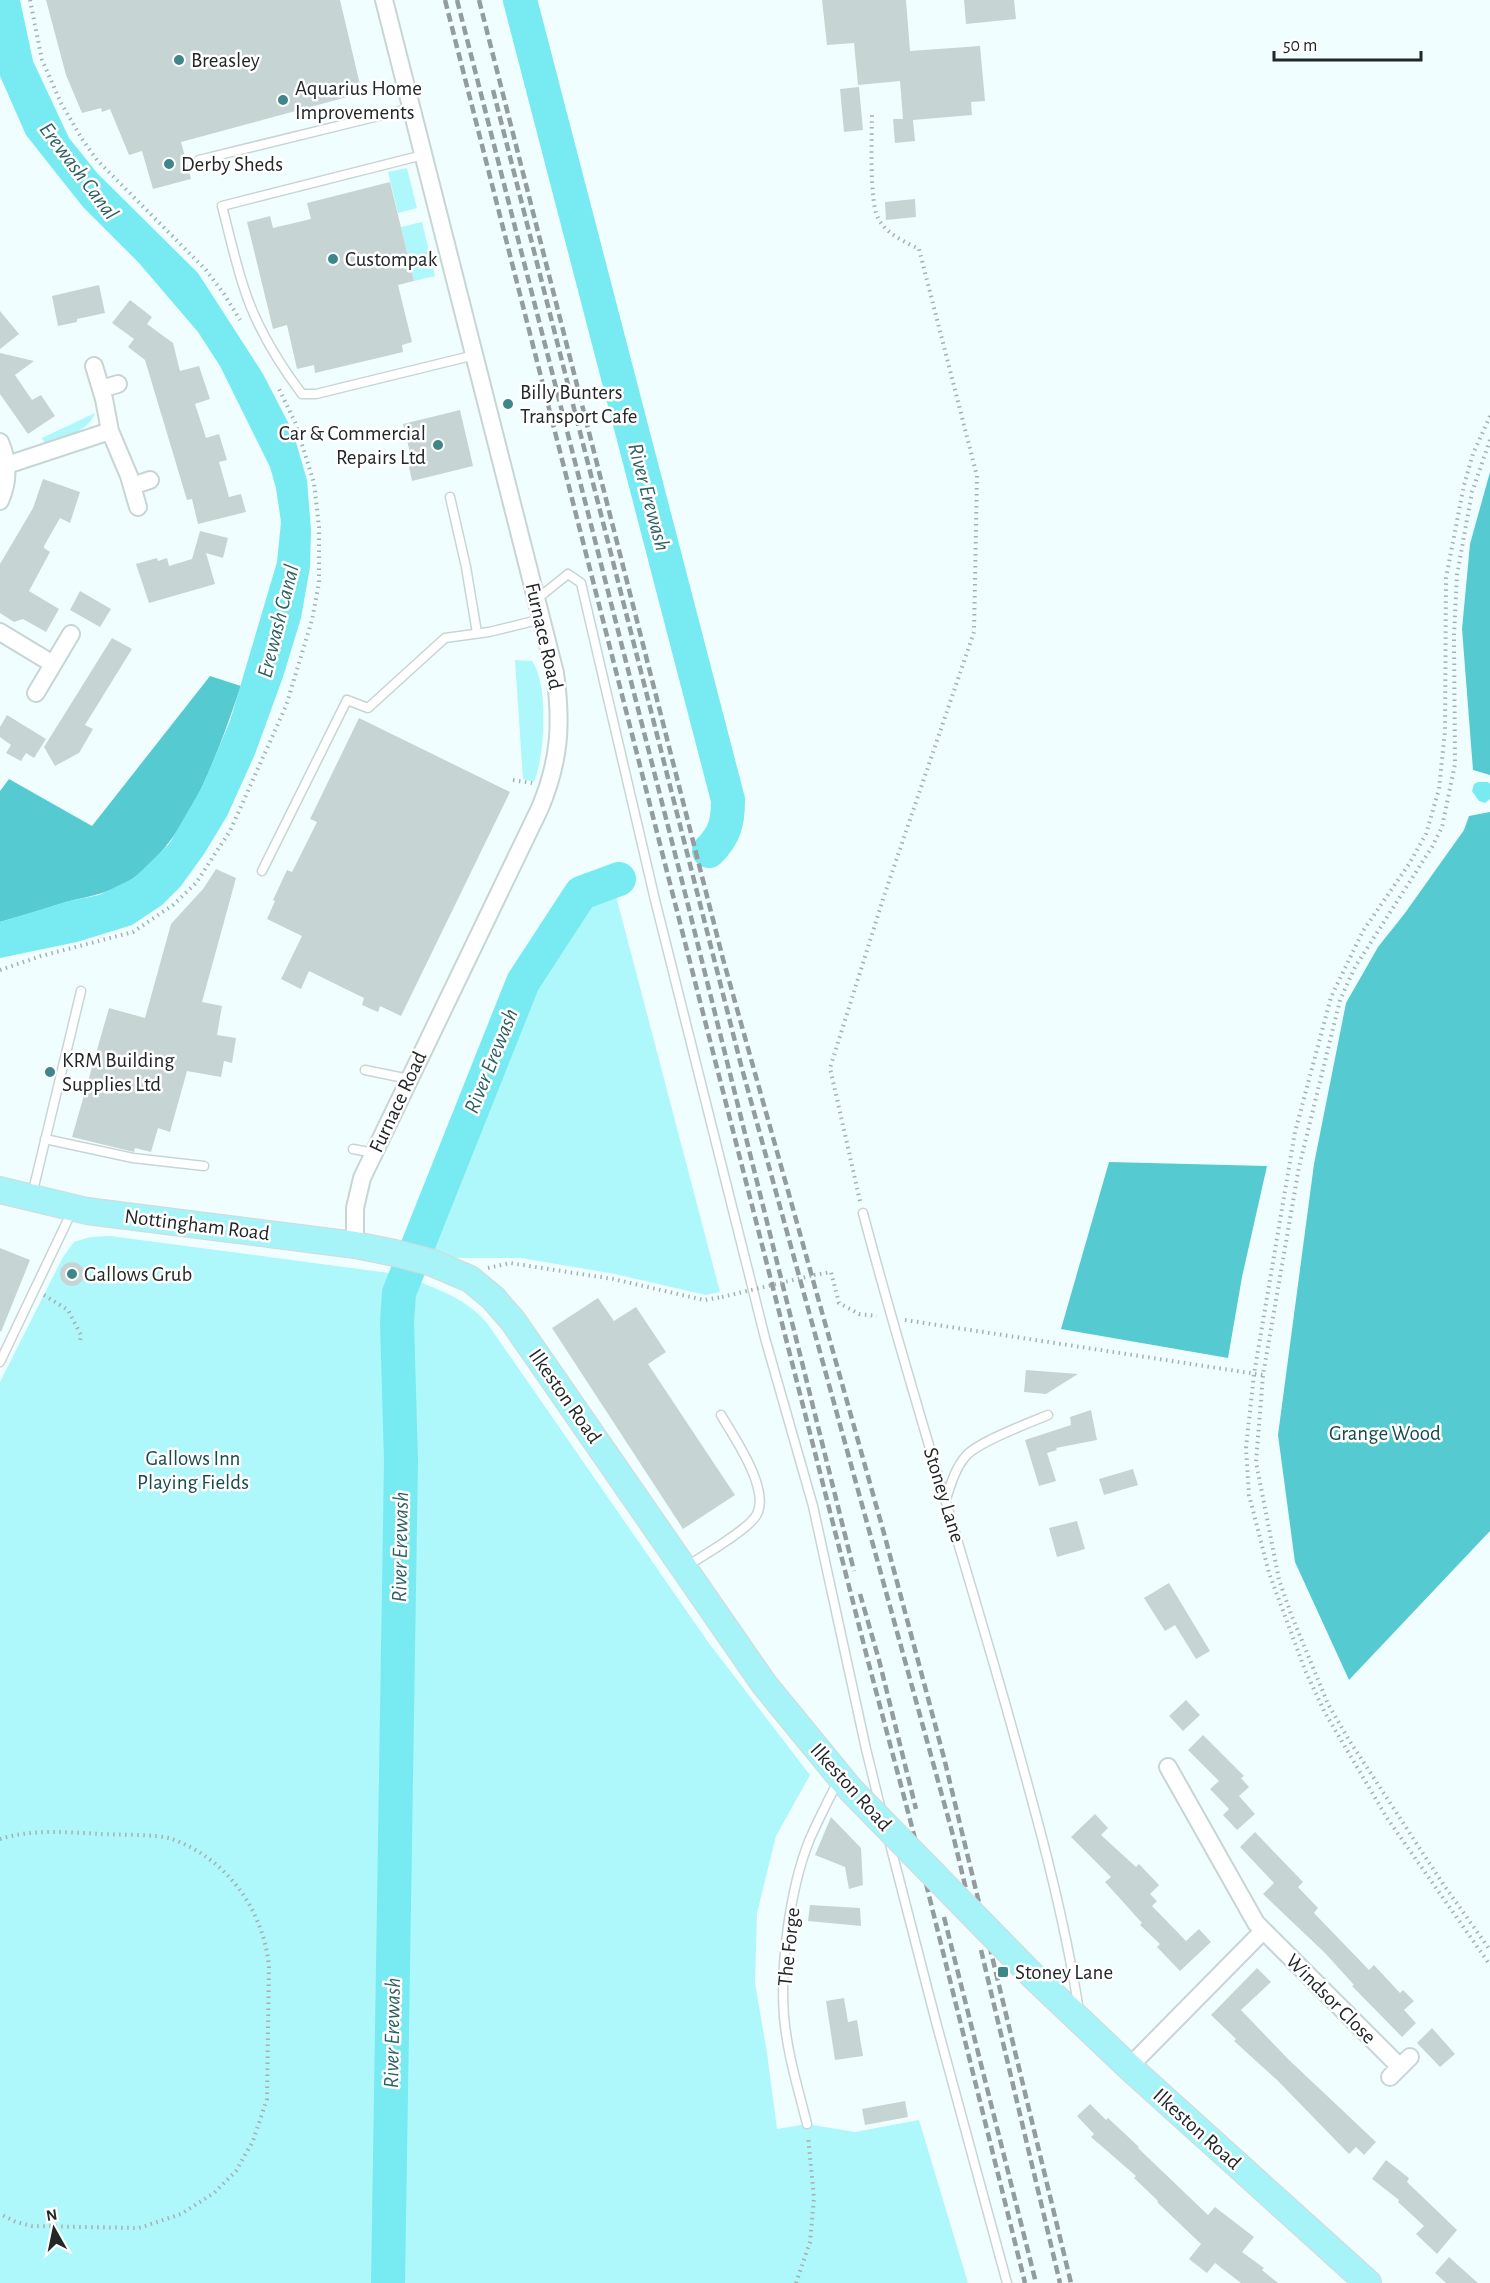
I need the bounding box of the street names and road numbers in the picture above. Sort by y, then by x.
street label: Furnace Road [522,581,567,692]
street label: Furnace Road [365,1048,431,1156]
street label: Nottingham Road [123,1206,271,1244]
street label: Ilkeston Road [525,1345,605,1447]
street label: Stoney Lane [920,1445,968,1545]
street label: Ilkeston Road [806,1739,896,1835]
street label: The Forge [774,1906,804,1988]
street label: Windsor Close [1282,1950,1380,2048]
street label: Ilkeston Road [1149,2084,1245,2174]

